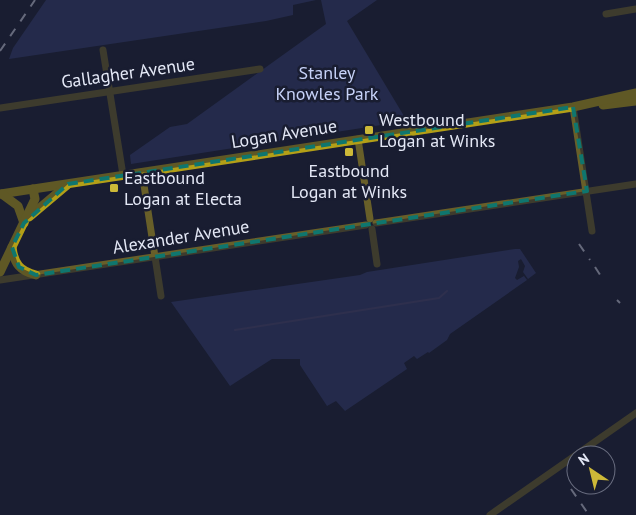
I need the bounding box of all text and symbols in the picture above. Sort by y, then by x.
street label: Gallagher Avenue [60,52,196,93]
park label: Stanley Knowles Park [276,61,379,105]
place label: Westbound Logan at Winks [379,108,495,152]
street label: Logan Avenue [229,114,338,153]
marker: Westbound Logan at Winks [363,124,375,136]
marker: Eastbound Logan at Winks [343,146,355,158]
place label: Eastbound Logan at Winks [291,159,407,203]
place label: Eastbound Logan at Electa [124,166,242,210]
marker: Eastbound Logan at Electa [108,182,120,194]
street label: Alexander Avenue [111,214,251,259]
north arrow [566,445,616,495]
text: N [575,449,592,469]

